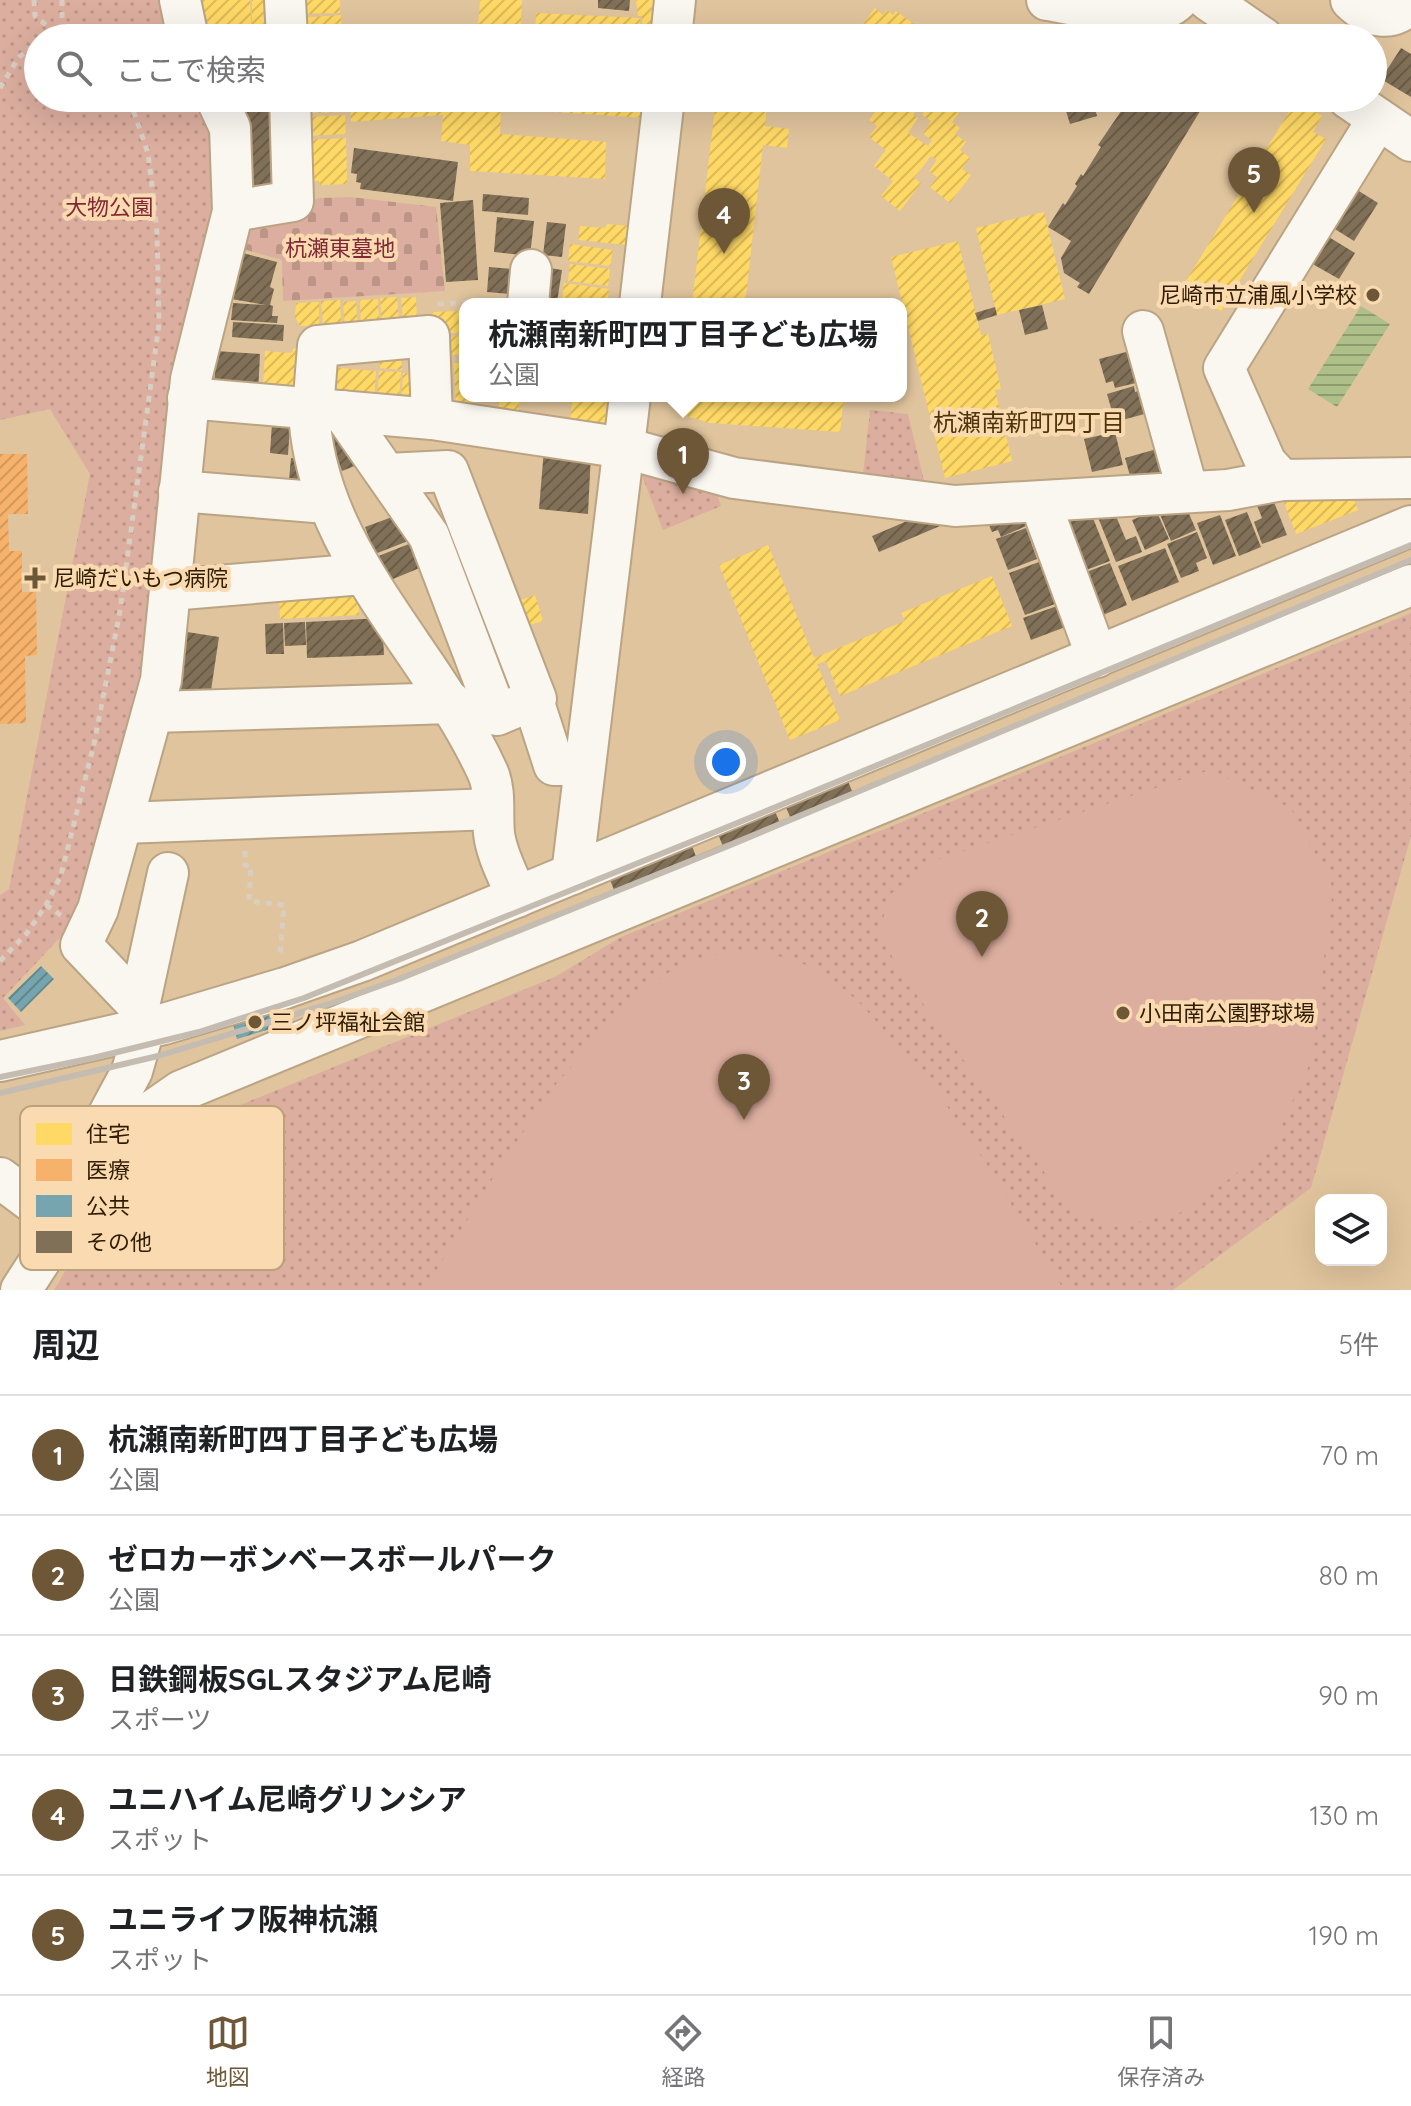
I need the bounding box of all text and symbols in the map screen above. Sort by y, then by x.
search box [24,24,1387,112]
icon: search [52,46,96,90]
text: ここで検索 [116,51,266,89]
pin: 5 [1228,147,1280,213]
pin: 4 [698,188,750,254]
park label: 大物公園 [65,193,153,221]
park label: 杭瀬東墓地 [285,234,395,262]
place label: 尼崎市立浦風小学校 [1159,281,1357,309]
marker: 尼崎市立浦風小学校 [1364,286,1382,304]
popup [459,298,907,402]
text: 杭瀬南新町四丁目子ども広場 [488,315,878,353]
text: 公園 [488,358,540,391]
district label: 杭瀬南新町四丁目 [933,407,1125,437]
pin: 1 [657,428,709,494]
place label: 尼崎だいもつ病院 [53,564,228,592]
marker: 尼崎だいもつ病院 [24,567,46,589]
your location [706,742,746,782]
pin: 2 [956,891,1008,957]
place label: 小田南公園野球場 [1139,999,1315,1027]
marker: 小田南公園野球場 [1114,1004,1132,1022]
place label: 三ノ坪福祉会館 [271,1008,425,1036]
marker: 三ノ坪福祉会館 [246,1013,264,1031]
pin: 3 [718,1054,770,1120]
legend [20,1106,284,1270]
text: 住宅 [86,1120,130,1148]
text: 医療 [86,1156,130,1184]
text: 公共 [86,1192,130,1220]
map controls [1315,1194,1387,1266]
button: layers [1315,1194,1387,1266]
text: その他 [86,1228,152,1256]
text: 周辺 [32,1323,100,1366]
text: 5件 [1339,1328,1379,1361]
text: 杭瀬南新町四丁目子ども広場 [108,1420,498,1458]
text: 1 [53,1439,63,1472]
text: 70 m [1319,1439,1379,1472]
text: 公園 [108,1463,160,1496]
text: ゼロカーボンベースボールパーク [108,1540,557,1578]
text: 2 [51,1559,65,1592]
text: 80 m [1319,1559,1379,1592]
text: 公園 [108,1583,160,1616]
text: 日鉄鋼板SGLスタジアム尼崎 [108,1660,492,1698]
text: 3 [51,1679,65,1712]
text: 90 m [1318,1679,1379,1712]
text: スポーツ [108,1703,211,1736]
text: ユニハイム尼崎グリンシア [108,1780,467,1818]
text: 4 [50,1799,66,1832]
text: 130 m [1309,1799,1379,1832]
text: スポット [108,1823,212,1856]
text: ユニライフ阪神杭瀬 [108,1900,378,1938]
text: 5 [51,1919,65,1952]
text: 190 m [1309,1919,1379,1952]
text: スポット [108,1943,212,1976]
tab: 地図 [206,2011,250,2091]
tab: 経路 [661,2011,705,2091]
tab: 保存済み [1117,2011,1205,2091]

